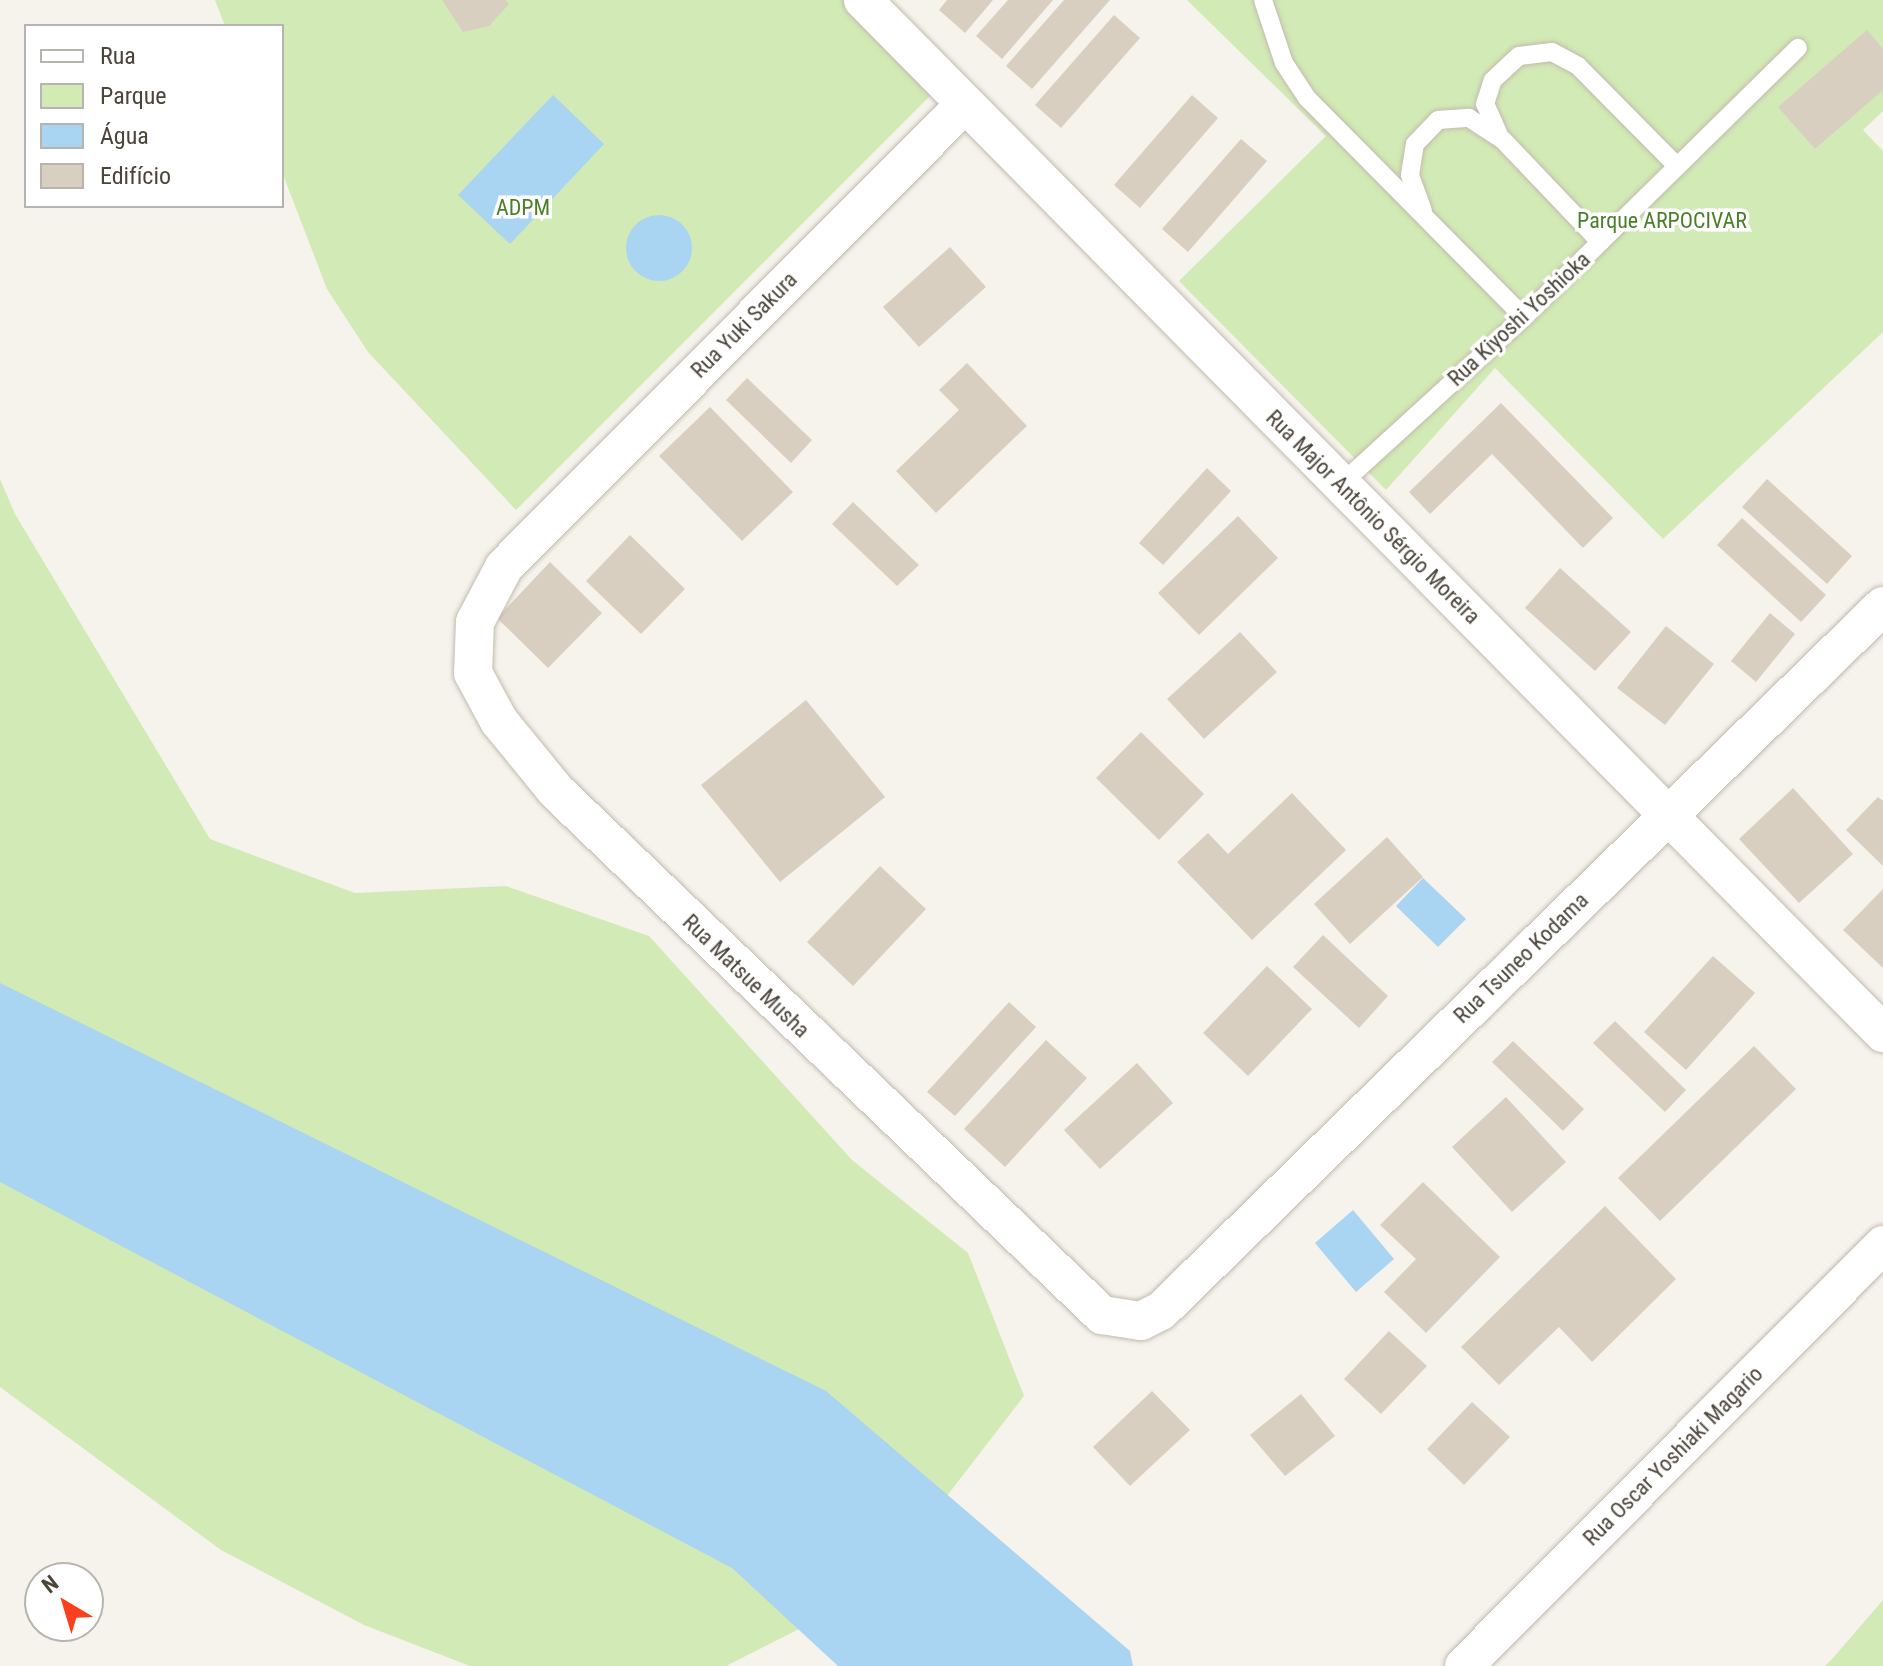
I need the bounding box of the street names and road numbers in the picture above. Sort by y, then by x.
street label: Rua Kiyoshi Yoshioka [1442,246,1596,392]
street label: Rua Yuki Sakura [686,267,802,383]
street label: Rua Major Antônio Sérgio Moreira [1260,404,1486,630]
street label: Rua Tsuneo Kodama [1448,887,1594,1029]
street label: Rua Matsue Musha [677,909,815,1043]
street label: Rua Oscar Yoshiaki Magario [1578,1361,1768,1551]

